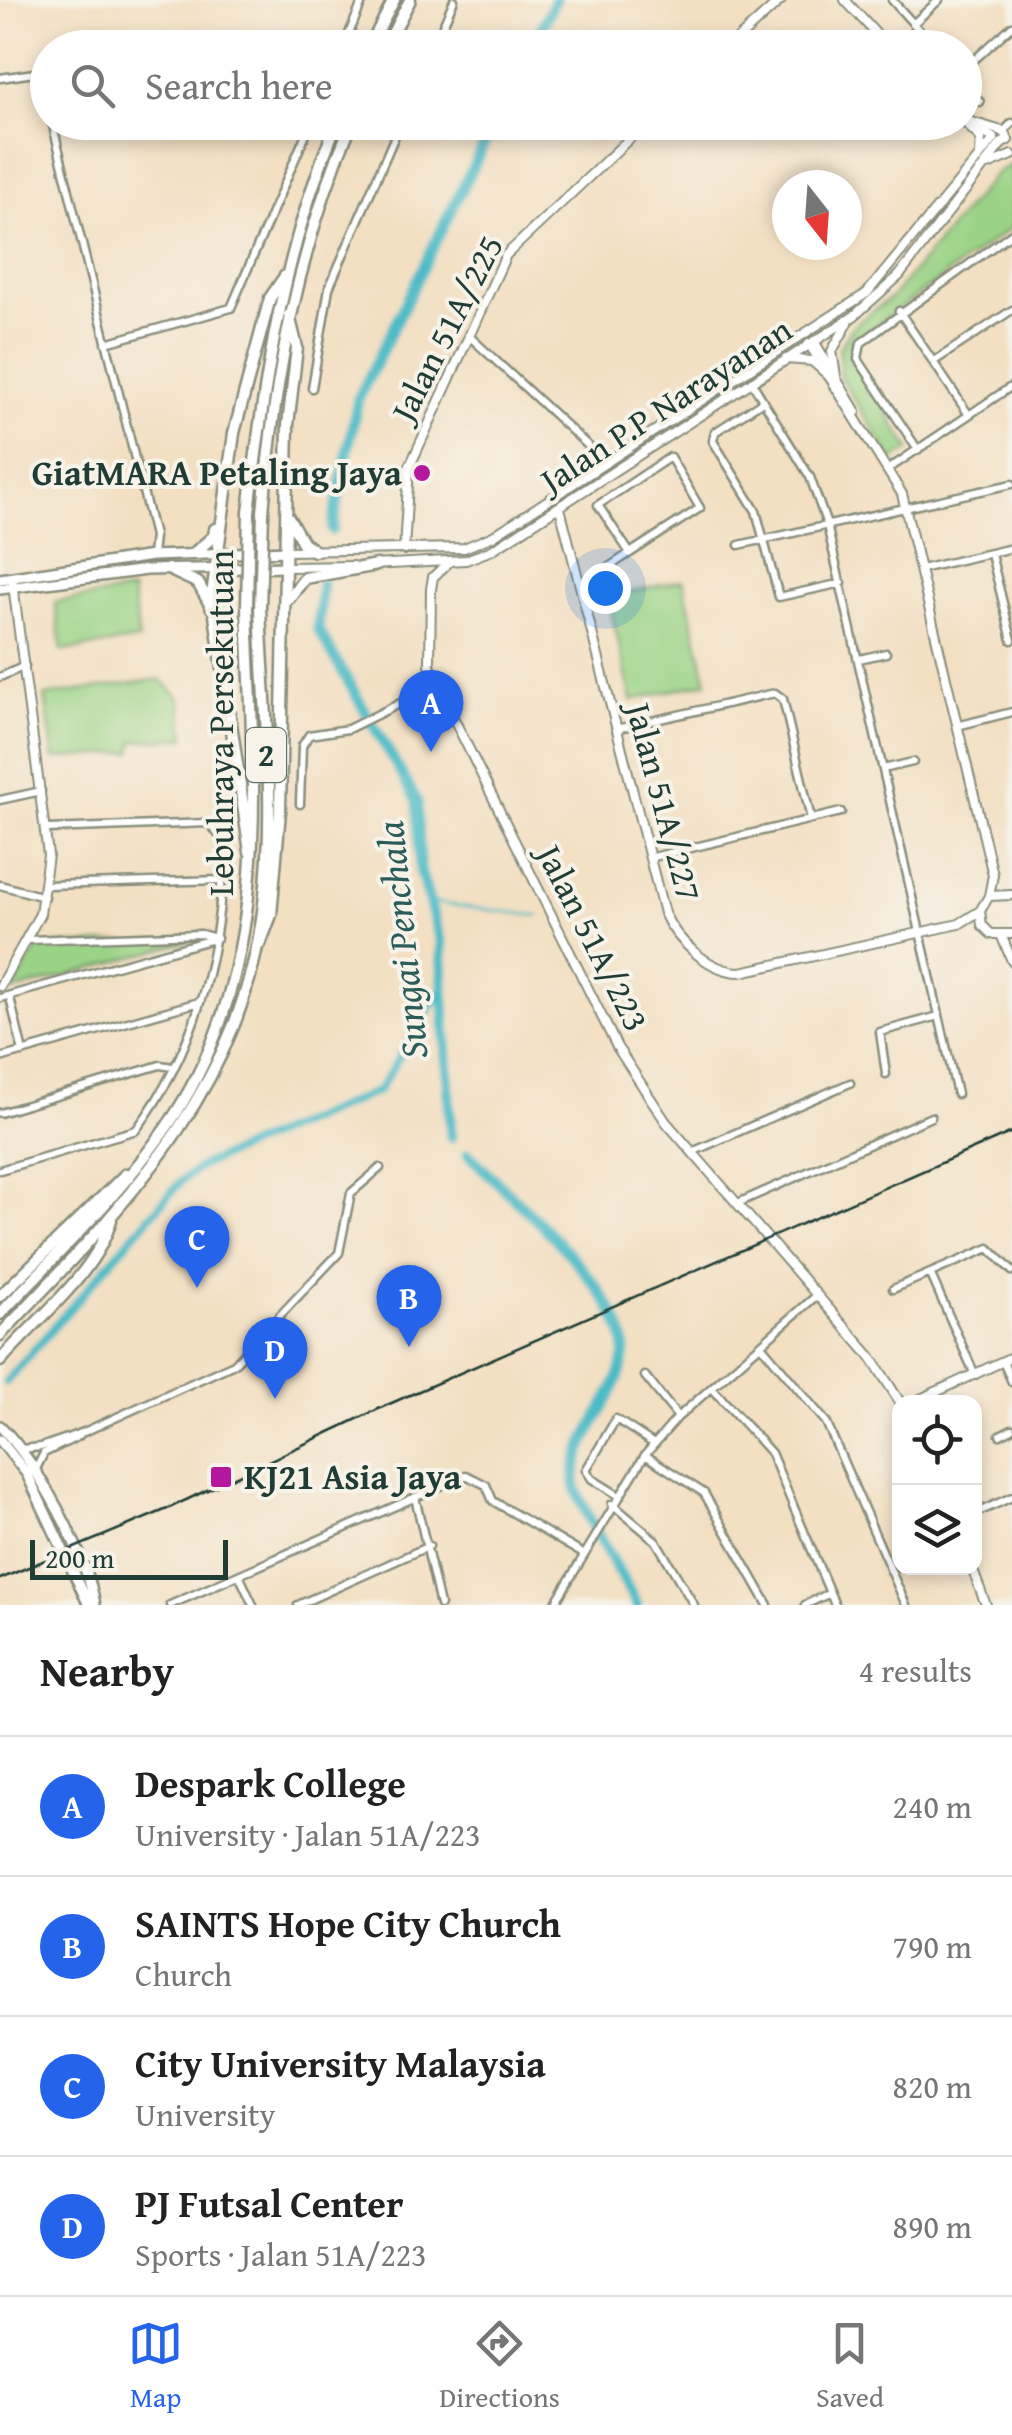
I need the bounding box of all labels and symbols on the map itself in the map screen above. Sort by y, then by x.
north arrow [772,170,862,260]
street label: Jalan 51A/225 [376,226,515,433]
street label: Jalan P.P Narayanan [526,304,802,507]
place label: GiatMARA Petaling Jaya [32,447,402,498]
marker: GiatMARA Petaling Jaya [411,462,433,484]
street label: Lebuhraya Persekutuan [195,550,246,896]
your location [580,563,631,614]
pin: A [398,670,464,752]
street label: Jalan 51A/227 [613,693,715,907]
road number: 2 [246,728,286,782]
water label: Sungai Penchala [361,818,441,1062]
street label: Jalan 51A/223 [523,832,662,1040]
pin: C [164,1206,230,1288]
pin: B [376,1264,442,1347]
pin: D [242,1316,308,1399]
place label: KJ21 Asia Jaya [244,1451,461,1502]
marker: KJ21 Asia Jaya [208,1464,234,1490]
scale bar [30,1535,228,1580]

